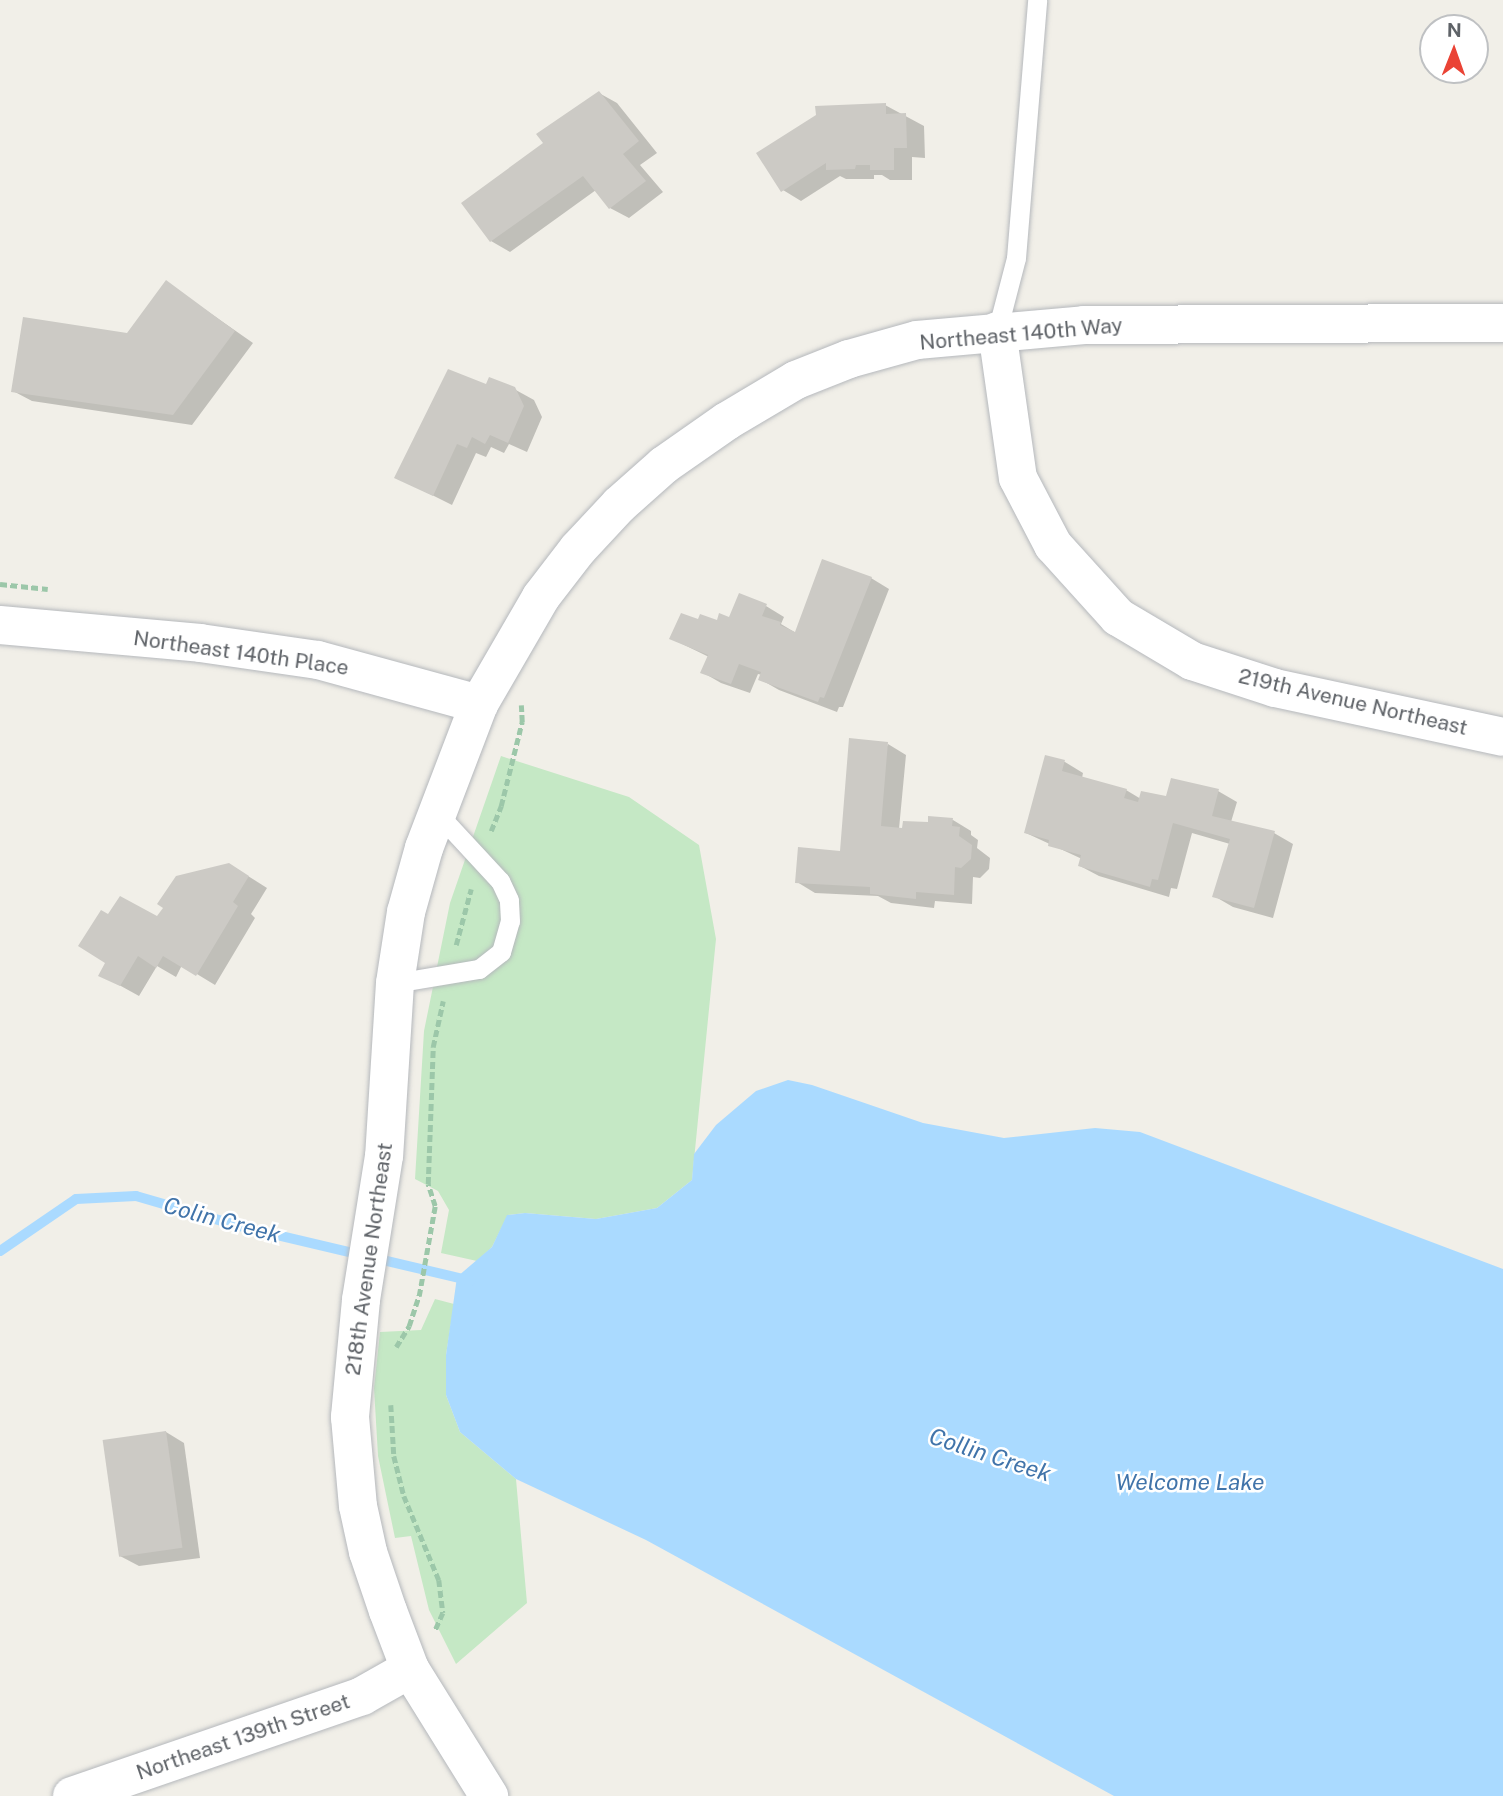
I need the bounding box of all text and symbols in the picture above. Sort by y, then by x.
north arrow [1419,14,1489,84]
text: N [1447,19,1462,41]
street label: Northeast 140th Way [918,313,1124,355]
street label: Northeast 140th Place [132,625,350,681]
street label: 219th Avenue Northeast [1236,663,1470,741]
street label: 218th Avenue Northeast [340,1141,398,1377]
water label: Colin Creek [161,1191,283,1249]
water label: Collin Creek [926,1422,1054,1488]
water label: Welcome Lake [1115,1468,1265,1496]
street label: Northeast 139th Street [133,1689,353,1785]

